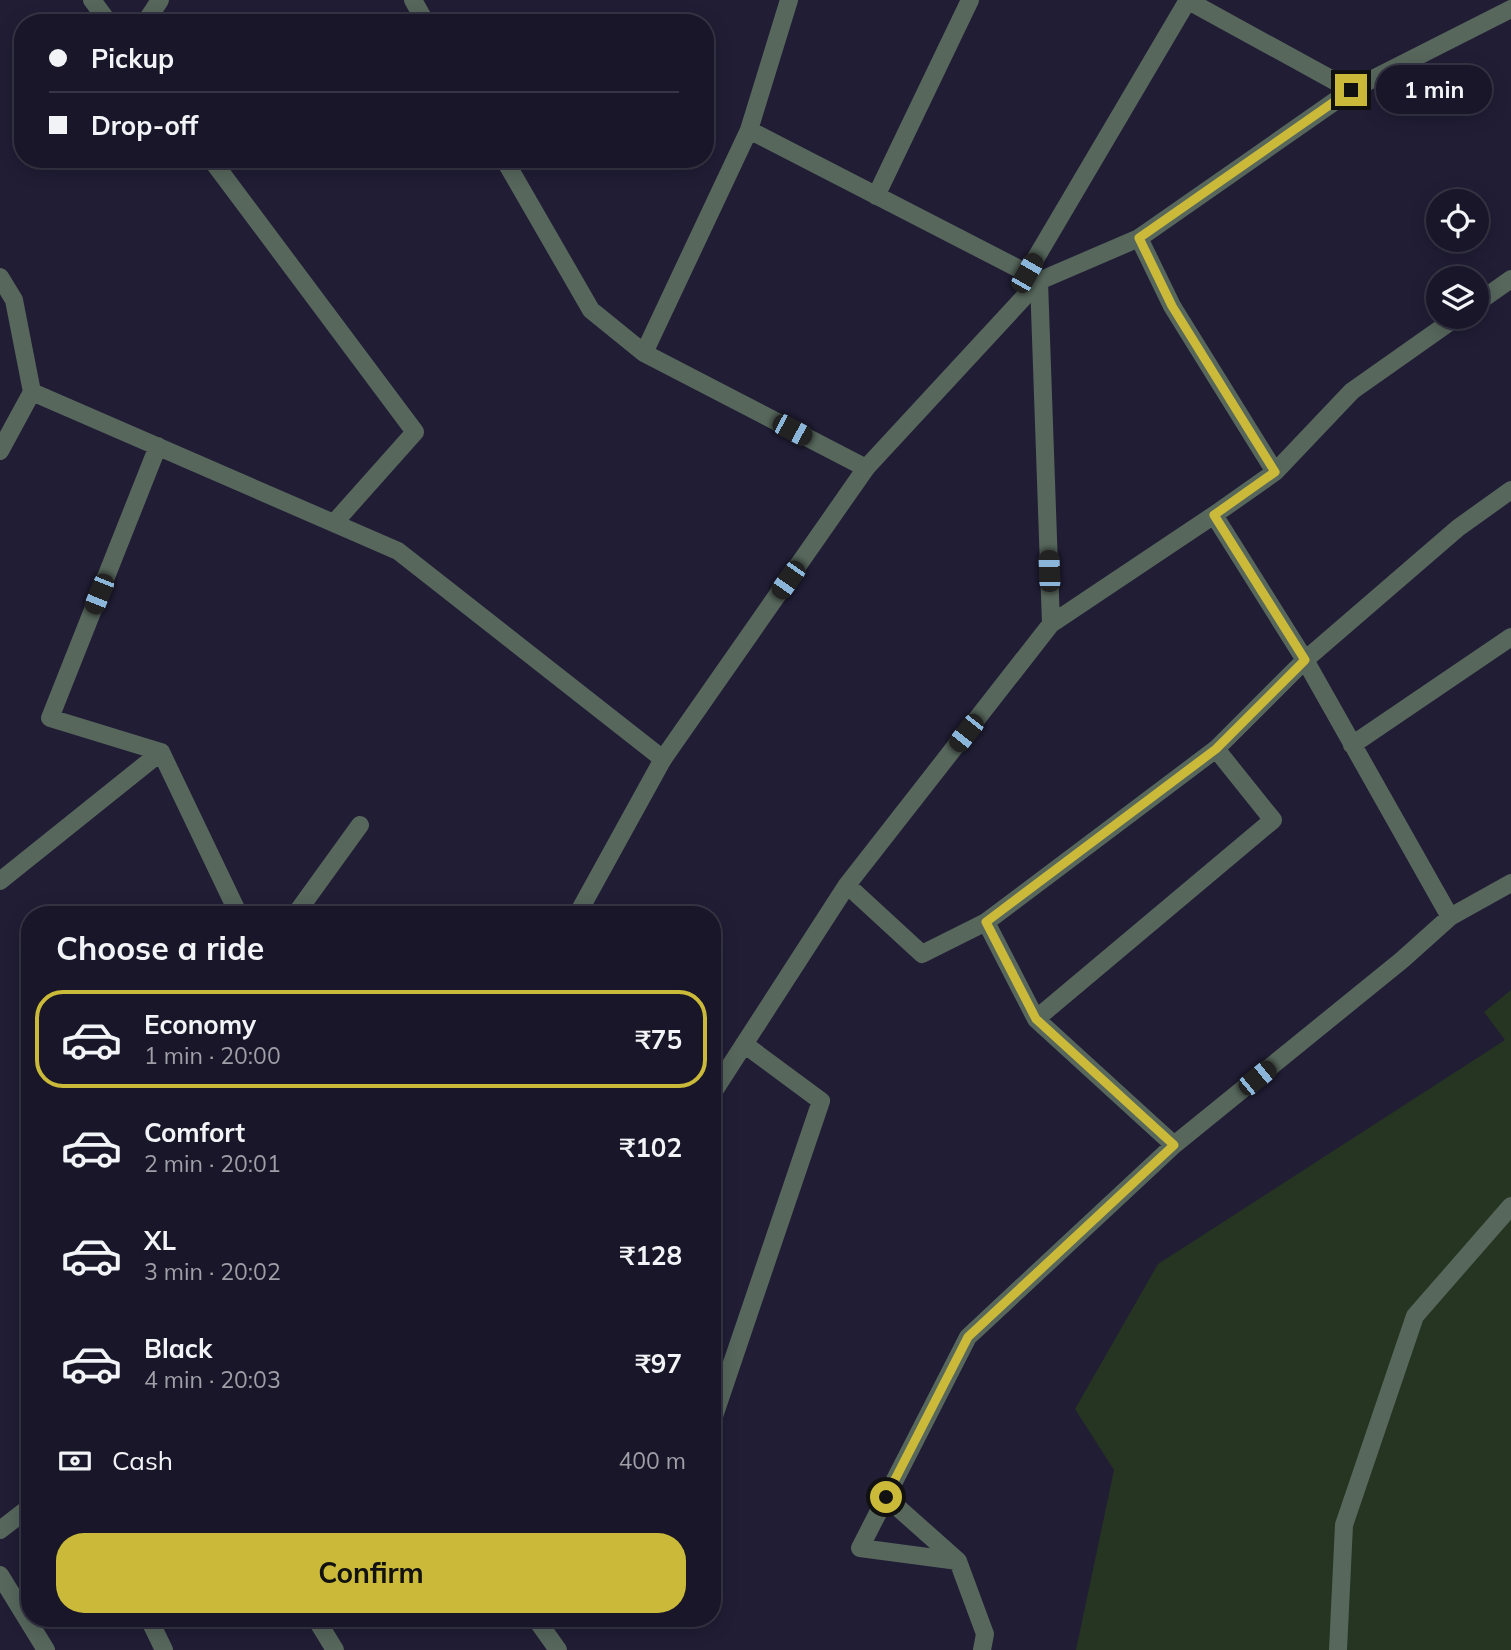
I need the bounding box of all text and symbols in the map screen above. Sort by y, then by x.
text: Pickup [91,42,174,75]
callout: 1 min [1376,66,1491,114]
route end [1335,74,1367,106]
text: 1 min [1404,75,1464,104]
text: Drop-off [91,109,198,142]
map controls [1426,189,1489,329]
button: locate [1426,189,1489,252]
car [1008,250,1047,296]
button: layers [1426,266,1489,329]
car [769,411,816,449]
car [1038,550,1061,592]
car [768,557,809,603]
car [82,571,117,617]
car [945,710,988,756]
text: Choose a ride [56,928,264,968]
icon: car [60,1008,123,1071]
text: Economy [144,1008,256,1041]
text: ₹75 [635,1023,682,1056]
text: 1 min · 20:00 [144,1041,281,1070]
car [1235,1057,1280,1099]
icon: car [60,1116,123,1179]
text: Comfort [144,1116,245,1149]
text: ₹102 [620,1131,682,1164]
text: 2 min · 20:01 [144,1149,281,1178]
icon: car [60,1224,123,1287]
text: XL [144,1224,176,1257]
text: ₹128 [620,1239,682,1272]
text: 3 min · 20:02 [144,1257,281,1286]
icon: car [60,1332,123,1395]
text: Black [144,1332,212,1365]
text: ₹97 [635,1347,682,1380]
text: 4 min · 20:03 [144,1365,281,1394]
icon: cash [56,1442,94,1480]
text: Cash [112,1444,173,1477]
text: 400 m [618,1446,686,1475]
route start [870,1481,902,1513]
button: Confirm [56,1533,686,1613]

